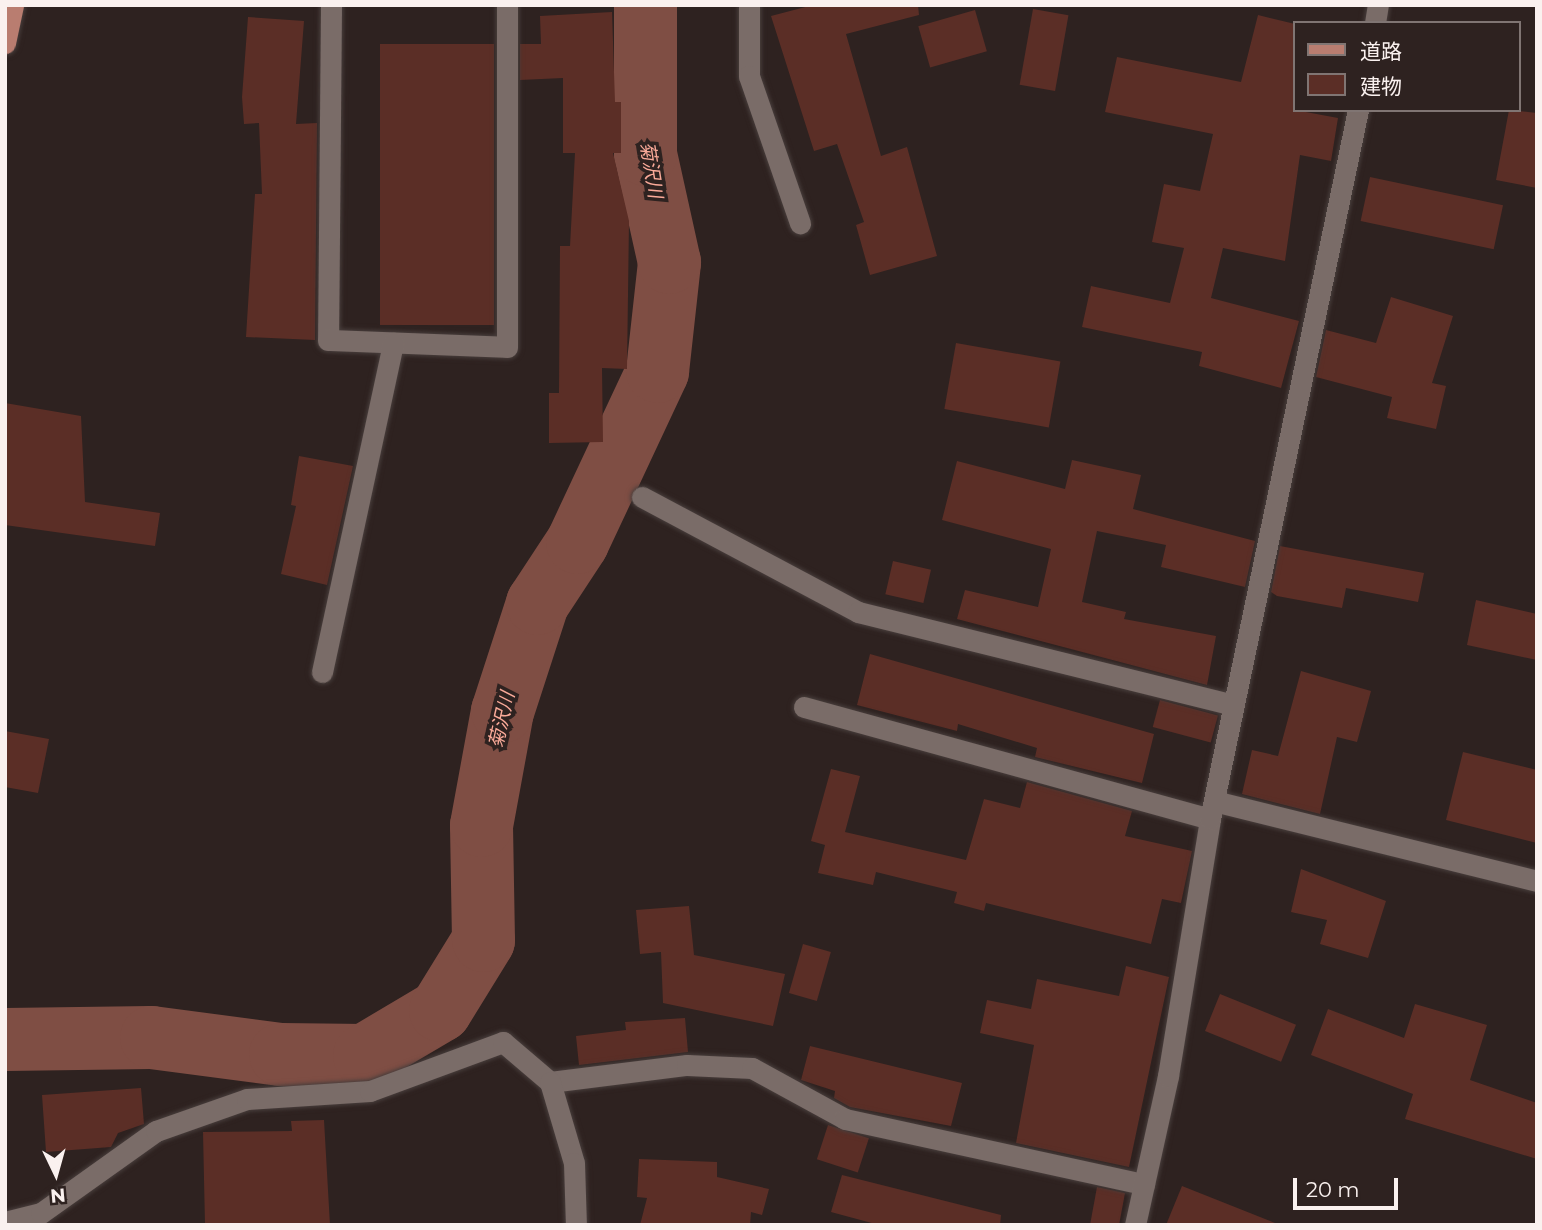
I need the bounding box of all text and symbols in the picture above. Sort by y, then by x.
legend [1294,21,1521,112]
text: 道路 [1360,39,1402,64]
text: 建物 [1360,74,1402,99]
water label: 菊沢川 [635,140,667,200]
water label: 菊沢川 [484,690,520,750]
north arrow [21,1139,91,1209]
scale bar [1297,1164,1402,1208]
text: 20 m [1306,1177,1360,1202]
text: N [49,1183,67,1208]

